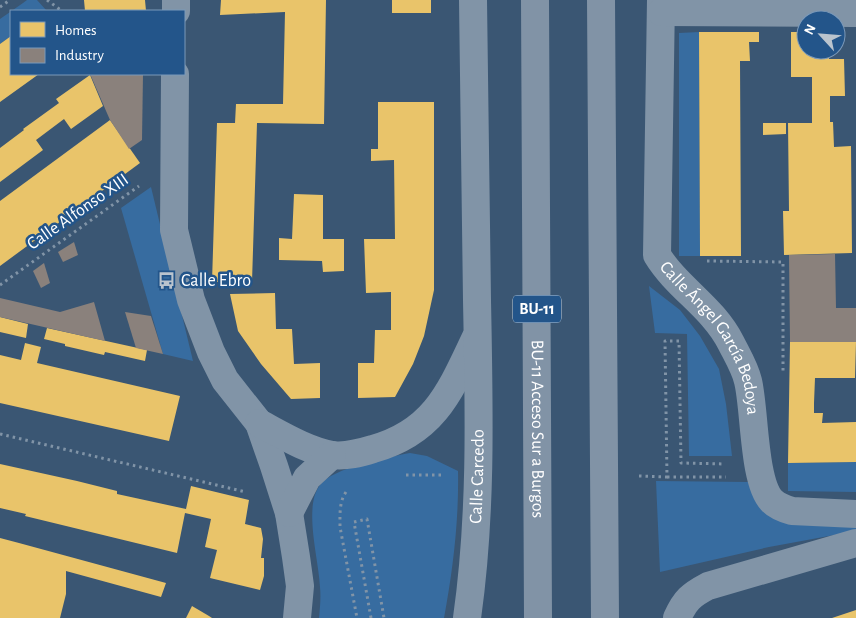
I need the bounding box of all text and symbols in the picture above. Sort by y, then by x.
legend [10,10,185,75]
north arrow [796,10,846,60]
text: N [802,22,819,37]
text: Homes [55,23,97,38]
text: Industry [55,48,104,63]
street label: Calle Alfonso XIII [24,170,132,254]
street label: Calle Ángel García Bedoya [656,258,762,416]
bus stop icon: Calle Ebro [157,271,177,291]
place label: Calle Ebro [181,272,251,290]
road number: BU-11 [513,296,561,322]
street label: BU-11 Acceso Sur a Burgos [528,340,547,518]
street label: Calle Carcedo [467,429,488,524]

